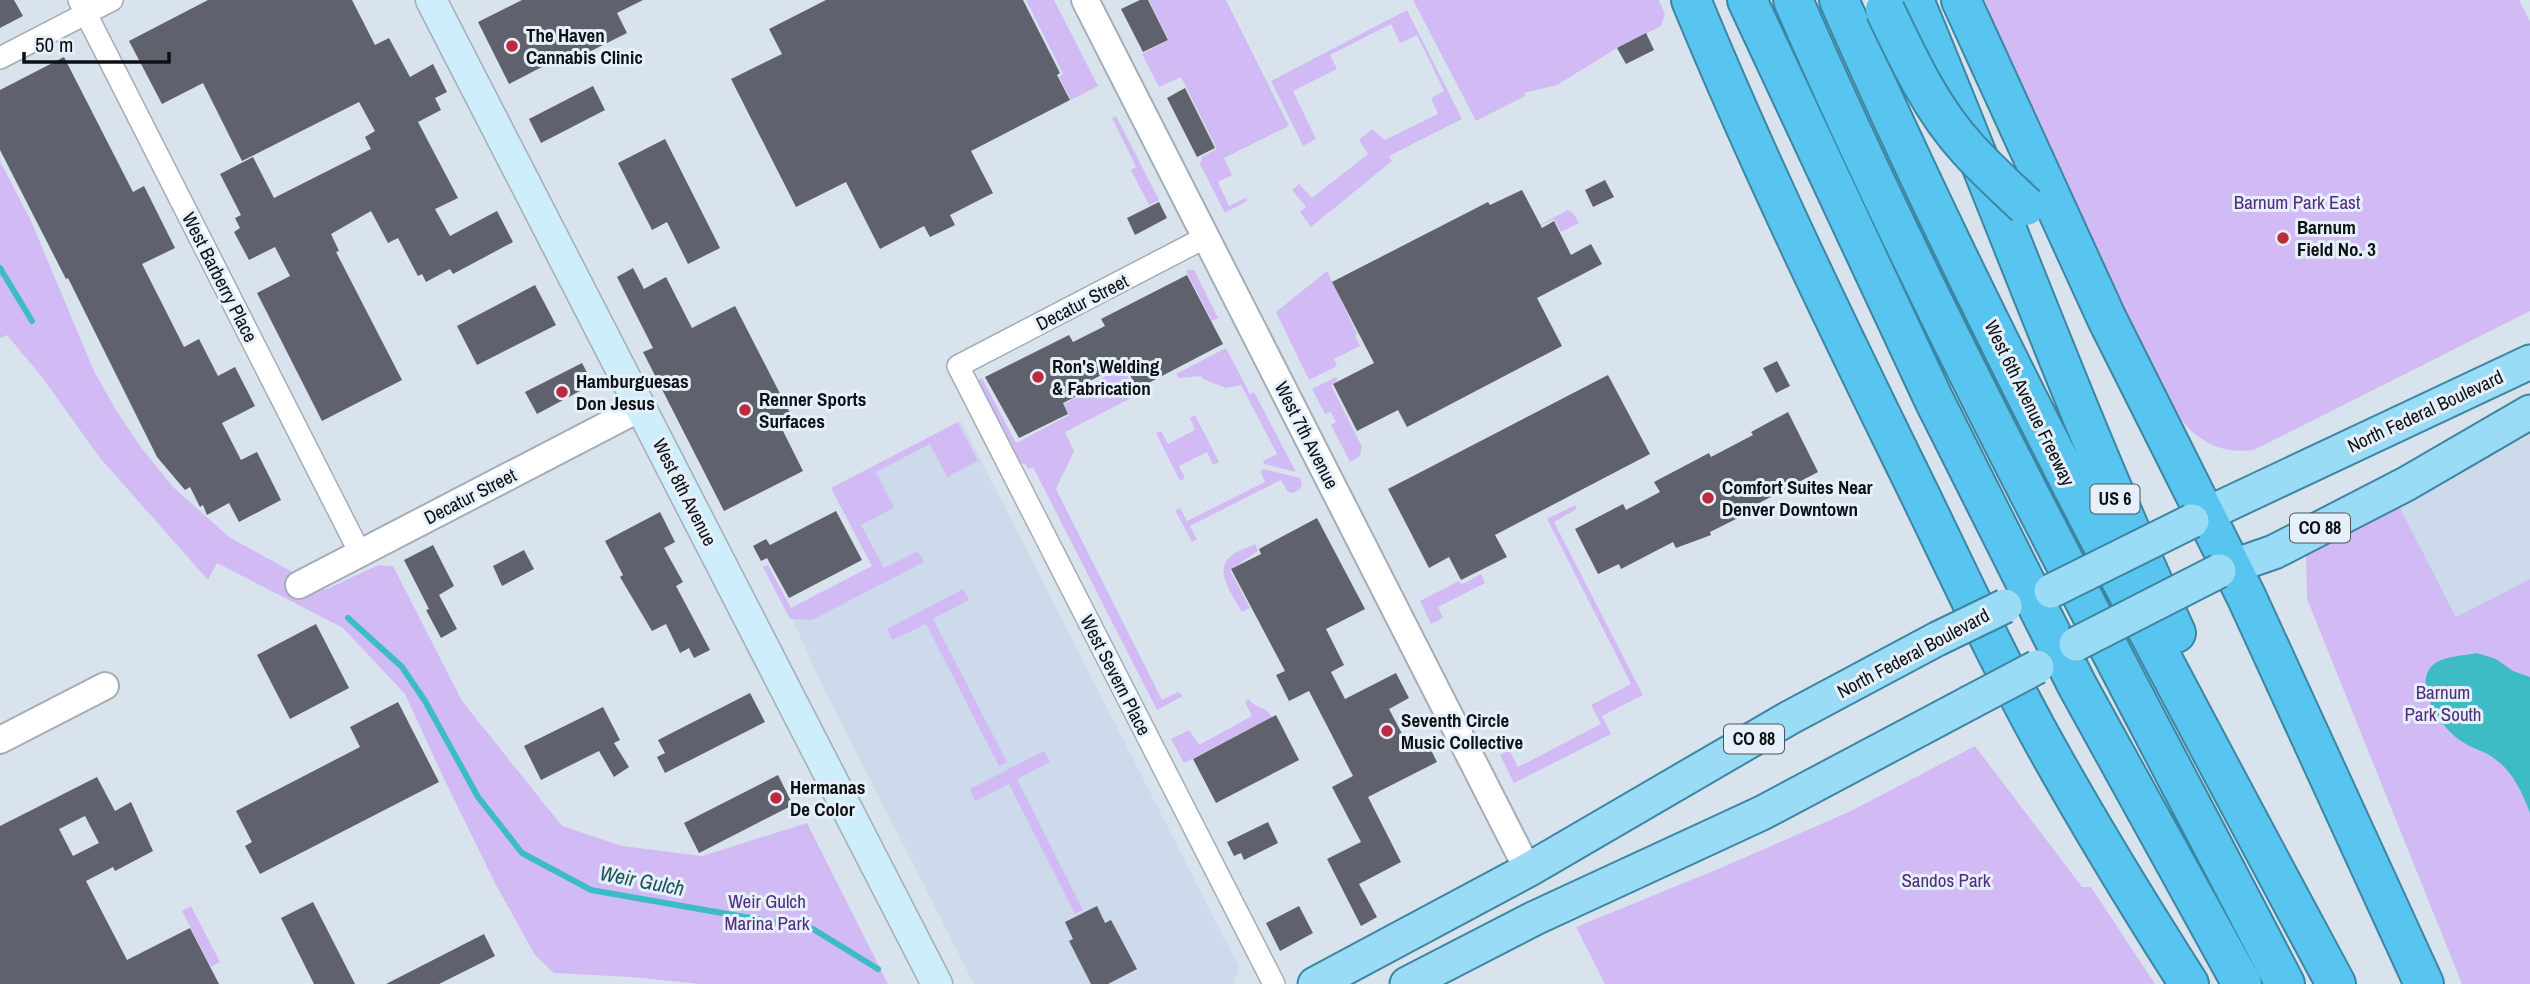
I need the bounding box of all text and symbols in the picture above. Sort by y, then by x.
scale bar [24,21,170,65]
place label: The Haven Cannabis Clinic [526,22,643,70]
text: 50 m [35,30,73,59]
marker: The Haven Cannabis Clinic [504,38,520,54]
park label: Barnum Park East [2234,189,2361,215]
street label: West Barberry Place [176,208,264,346]
place label: Barnum Field No. 3 [2297,214,2376,262]
marker: Barnum Field No. 3 [2275,230,2291,246]
street label: Decatur Street [1031,267,1133,336]
street label: West 6th Avenue Freeway [1979,316,2082,490]
place label: Ron's Welding & Fabrication [1052,353,1160,401]
street label: North Federal Boulevard [2343,364,2507,458]
place label: Hamburguesas Don Jesus [576,368,689,416]
marker: Ron's Welding & Fabrication [1030,369,1046,385]
street label: West 7th Avenue [1269,377,1345,493]
marker: Hamburguesas Don Jesus [554,384,570,400]
place label: Renner Sports Surfaces [759,386,866,434]
marker: Renner Sports Surfaces [737,402,753,418]
street label: West 8th Avenue [647,434,723,550]
street label: Decatur Street [419,461,521,530]
place label: Comfort Suites Near Denver Downtown [1722,474,1873,522]
road number: US 6 [2090,485,2140,514]
marker: Comfort Suites Near Denver Downtown [1700,490,1716,506]
road number: CO 88 [2290,514,2350,542]
street label: North Federal Boulevard [1832,602,1994,704]
street label: West Severn Place [1074,610,1158,740]
park label: Barnum Park South [2404,679,2482,727]
place label: Seventh Circle Music Collective [1401,707,1523,755]
marker: Seventh Circle Music Collective [1379,723,1395,739]
road number: CO 88 [1724,724,1784,754]
place label: Hermanas De Color [790,774,865,822]
marker: Hermanas De Color [768,790,784,806]
water label: Weir Gulch [597,858,687,903]
park label: Sandos Park [1901,867,1991,893]
park label: Weir Gulch Marina Park [725,888,810,936]

